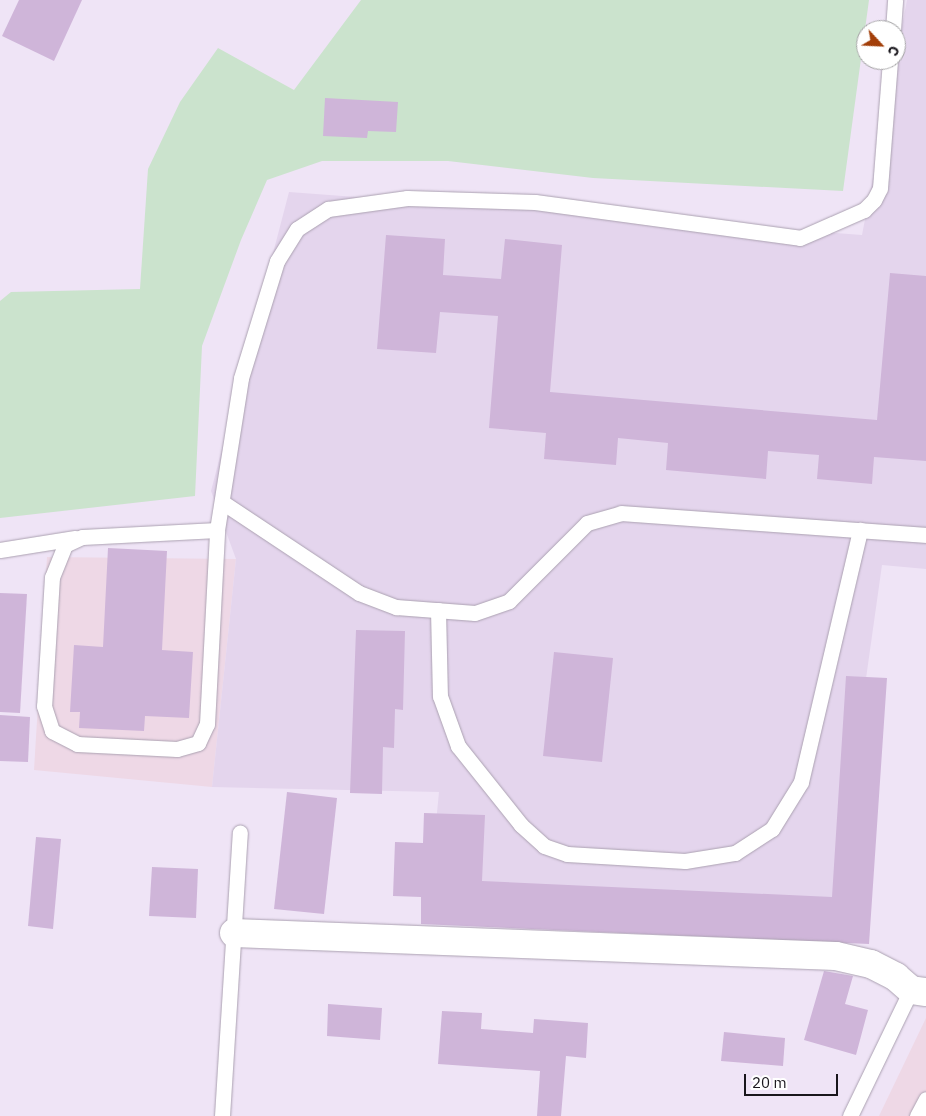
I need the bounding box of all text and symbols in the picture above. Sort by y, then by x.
north arrow [856,20,906,70]
text: С [884,43,904,59]
scale bar [746,1064,840,1096]
text: 20 m [752,1073,787,1092]

